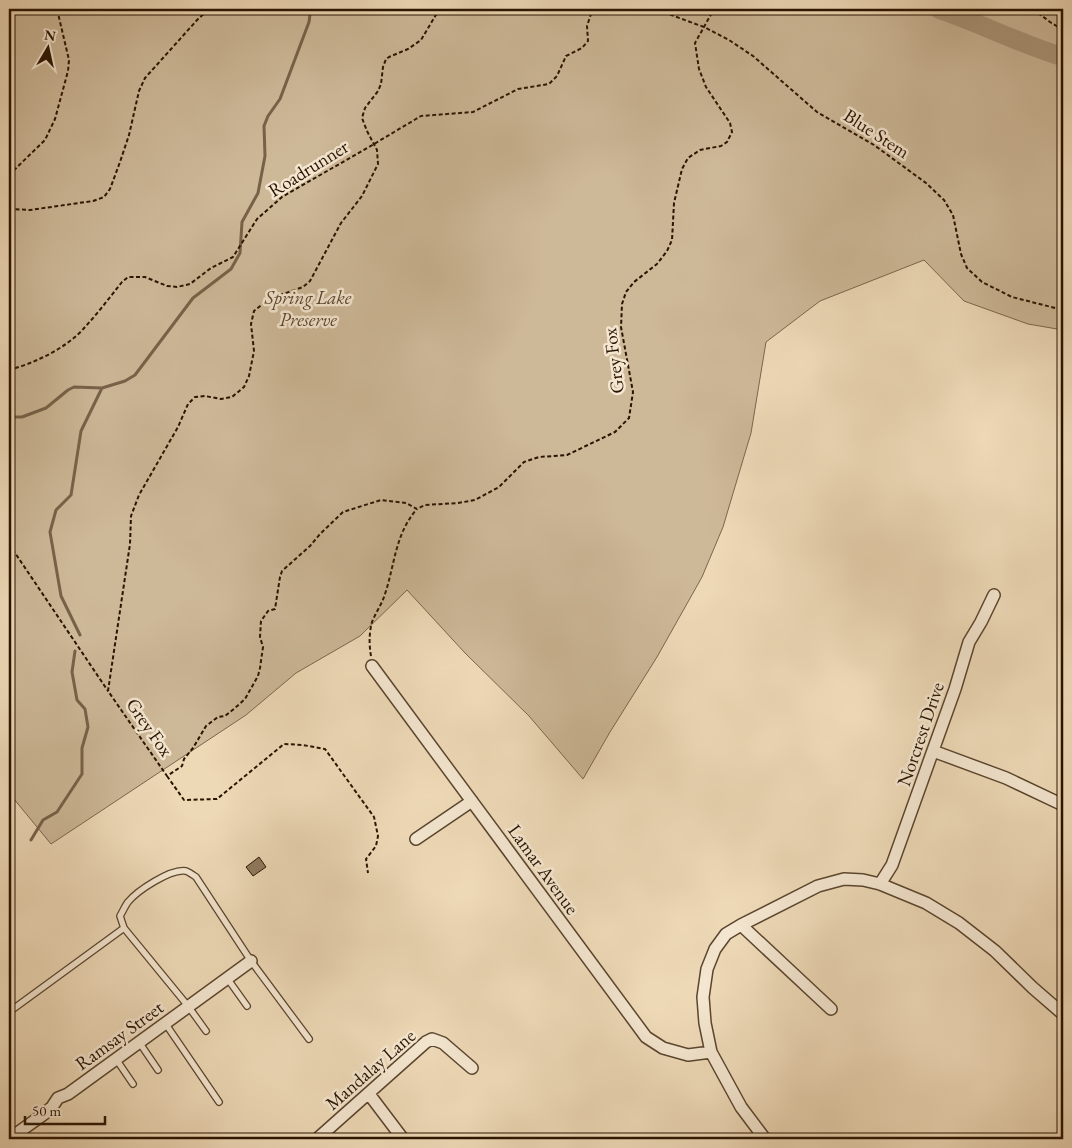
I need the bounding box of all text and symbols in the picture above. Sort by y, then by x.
north arrow [22,22,72,72]
text: N [43,25,58,45]
street label: Blue Stem [839,103,915,164]
street label: Roadrunner [263,134,354,203]
park label: Spring Lake Preserve [264,285,352,332]
street label: Grey Fox [597,326,630,395]
street label: Norcrest Drive [891,679,950,790]
street label: Grey Fox [120,693,179,762]
street label: Lamar Avenue [502,819,585,919]
street label: Ramsay Street [70,995,168,1076]
street label: Mandalay Lane [320,1023,421,1115]
scale bar [25,1093,105,1125]
text: 50 m [32,1101,61,1120]

